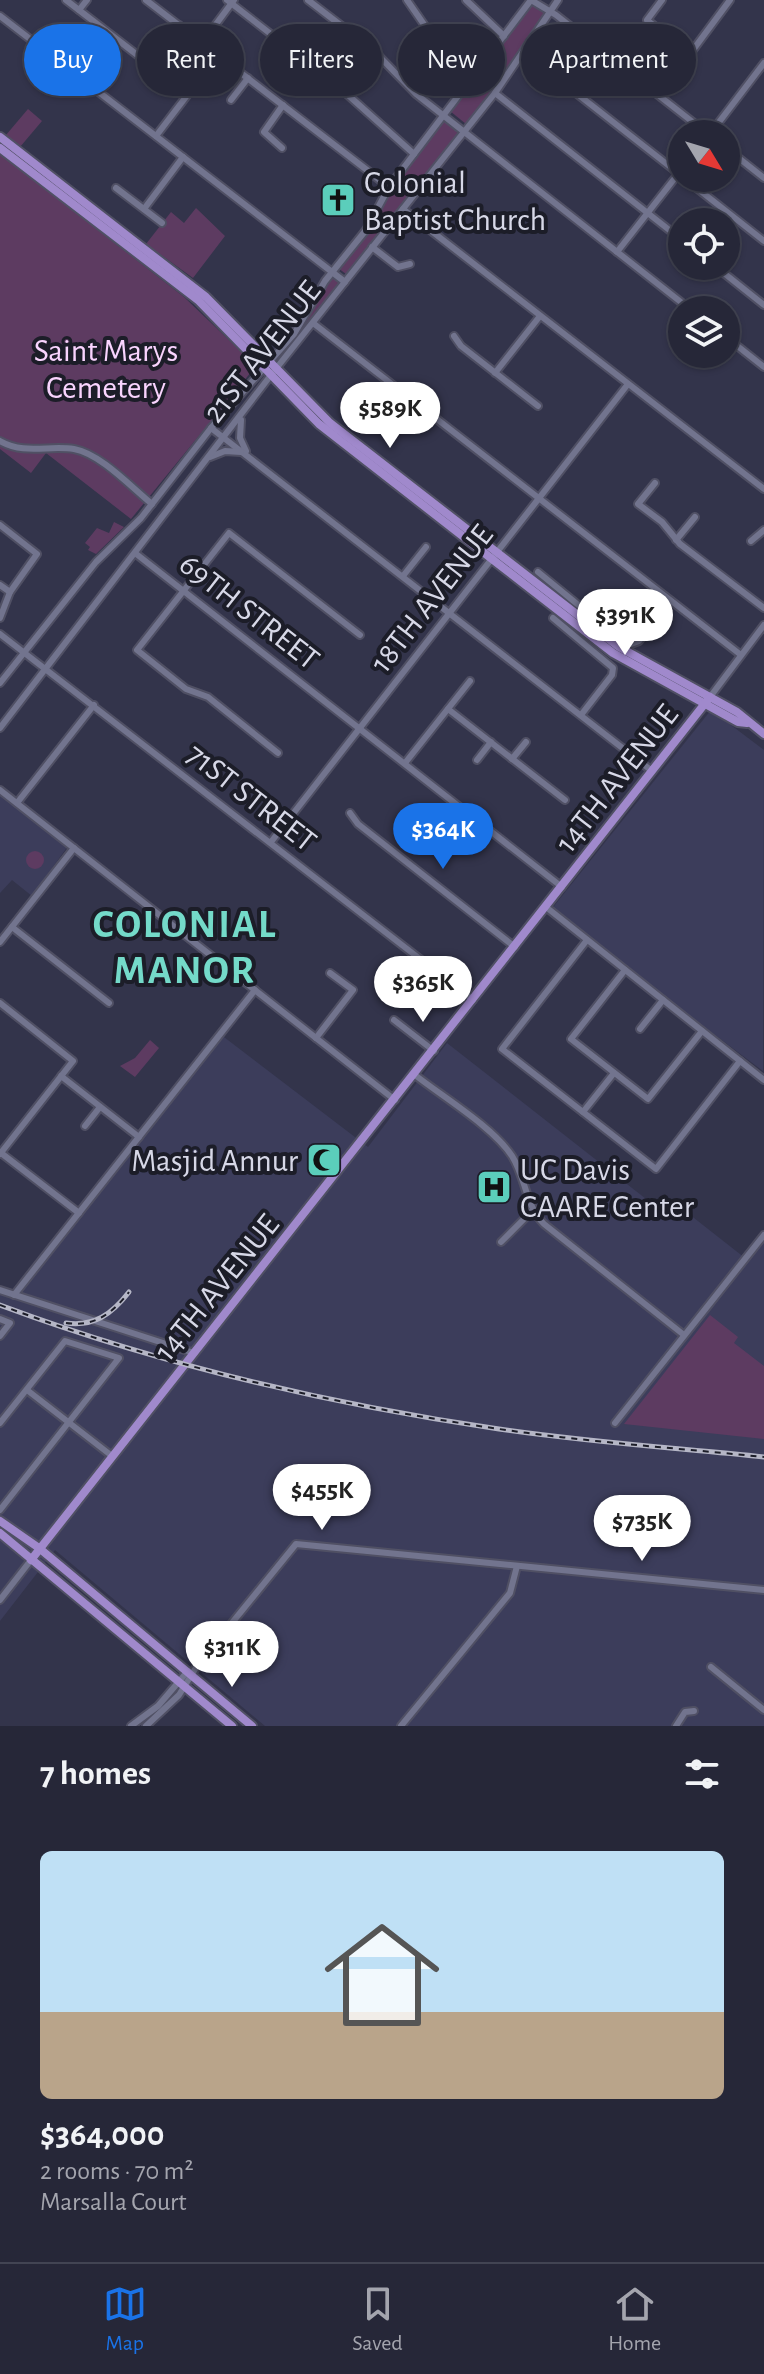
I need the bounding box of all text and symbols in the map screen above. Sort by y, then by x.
chip: Buy [24,24,121,96]
chip: Rent [137,24,244,96]
chip: Filters [260,24,382,96]
chip: New [398,24,505,96]
chip: Apartment [521,24,696,96]
north arrow [668,120,740,192]
map controls [668,120,740,368]
place label: Colonial Baptist Church [364,167,546,236]
church icon: Colonial Baptist Church [319,181,357,219]
button: locate [668,208,740,280]
street label: 21ST AVENUE [197,275,327,428]
button: layers [668,296,740,368]
park label: Saint Marys Cemetery [34,335,178,404]
pin: $589K [334,382,446,450]
text: $589K [358,395,422,421]
street label: 18TH AVENUE [365,519,499,678]
street label: 69TH STREET [174,548,325,676]
pin: $391K [569,589,681,657]
text: $391K [595,602,655,628]
street label: 14TH AVENUE [549,699,684,859]
street label: 71ST STREET [181,738,322,858]
pin: $364K [387,803,499,871]
text: $364K [411,816,475,842]
district label: COLONIAL MANOR [93,905,277,991]
pin: $365K [367,956,479,1024]
text: $365K [392,969,454,995]
mosque icon: Masjid Annur [305,1141,343,1179]
place label: Masjid Annur [131,1145,299,1177]
place label: UC Davis CAARE Center [520,1154,695,1223]
hospital icon: UC Davis CAARE Center [475,1168,513,1206]
street label: 14TH AVENUE [148,1208,285,1367]
pin: $455K [266,1464,378,1532]
text: $455K [291,1477,353,1503]
pin: $735K [586,1495,698,1563]
text: $735K [612,1508,672,1534]
pin: $311K [176,1621,288,1689]
text: $311K [204,1634,260,1660]
icon: filters [680,1752,724,1796]
text: 7 homes [40,1757,151,1791]
icon: home [310,1903,454,2047]
text: $364,000 [40,2118,164,2152]
text: 2 rooms · 70 m² [40,2158,193,2184]
text: Marsalla Court [40,2189,187,2215]
tab: Map [103,2282,147,2356]
tab: Saved [352,2282,403,2356]
tab: Home [608,2282,661,2356]

